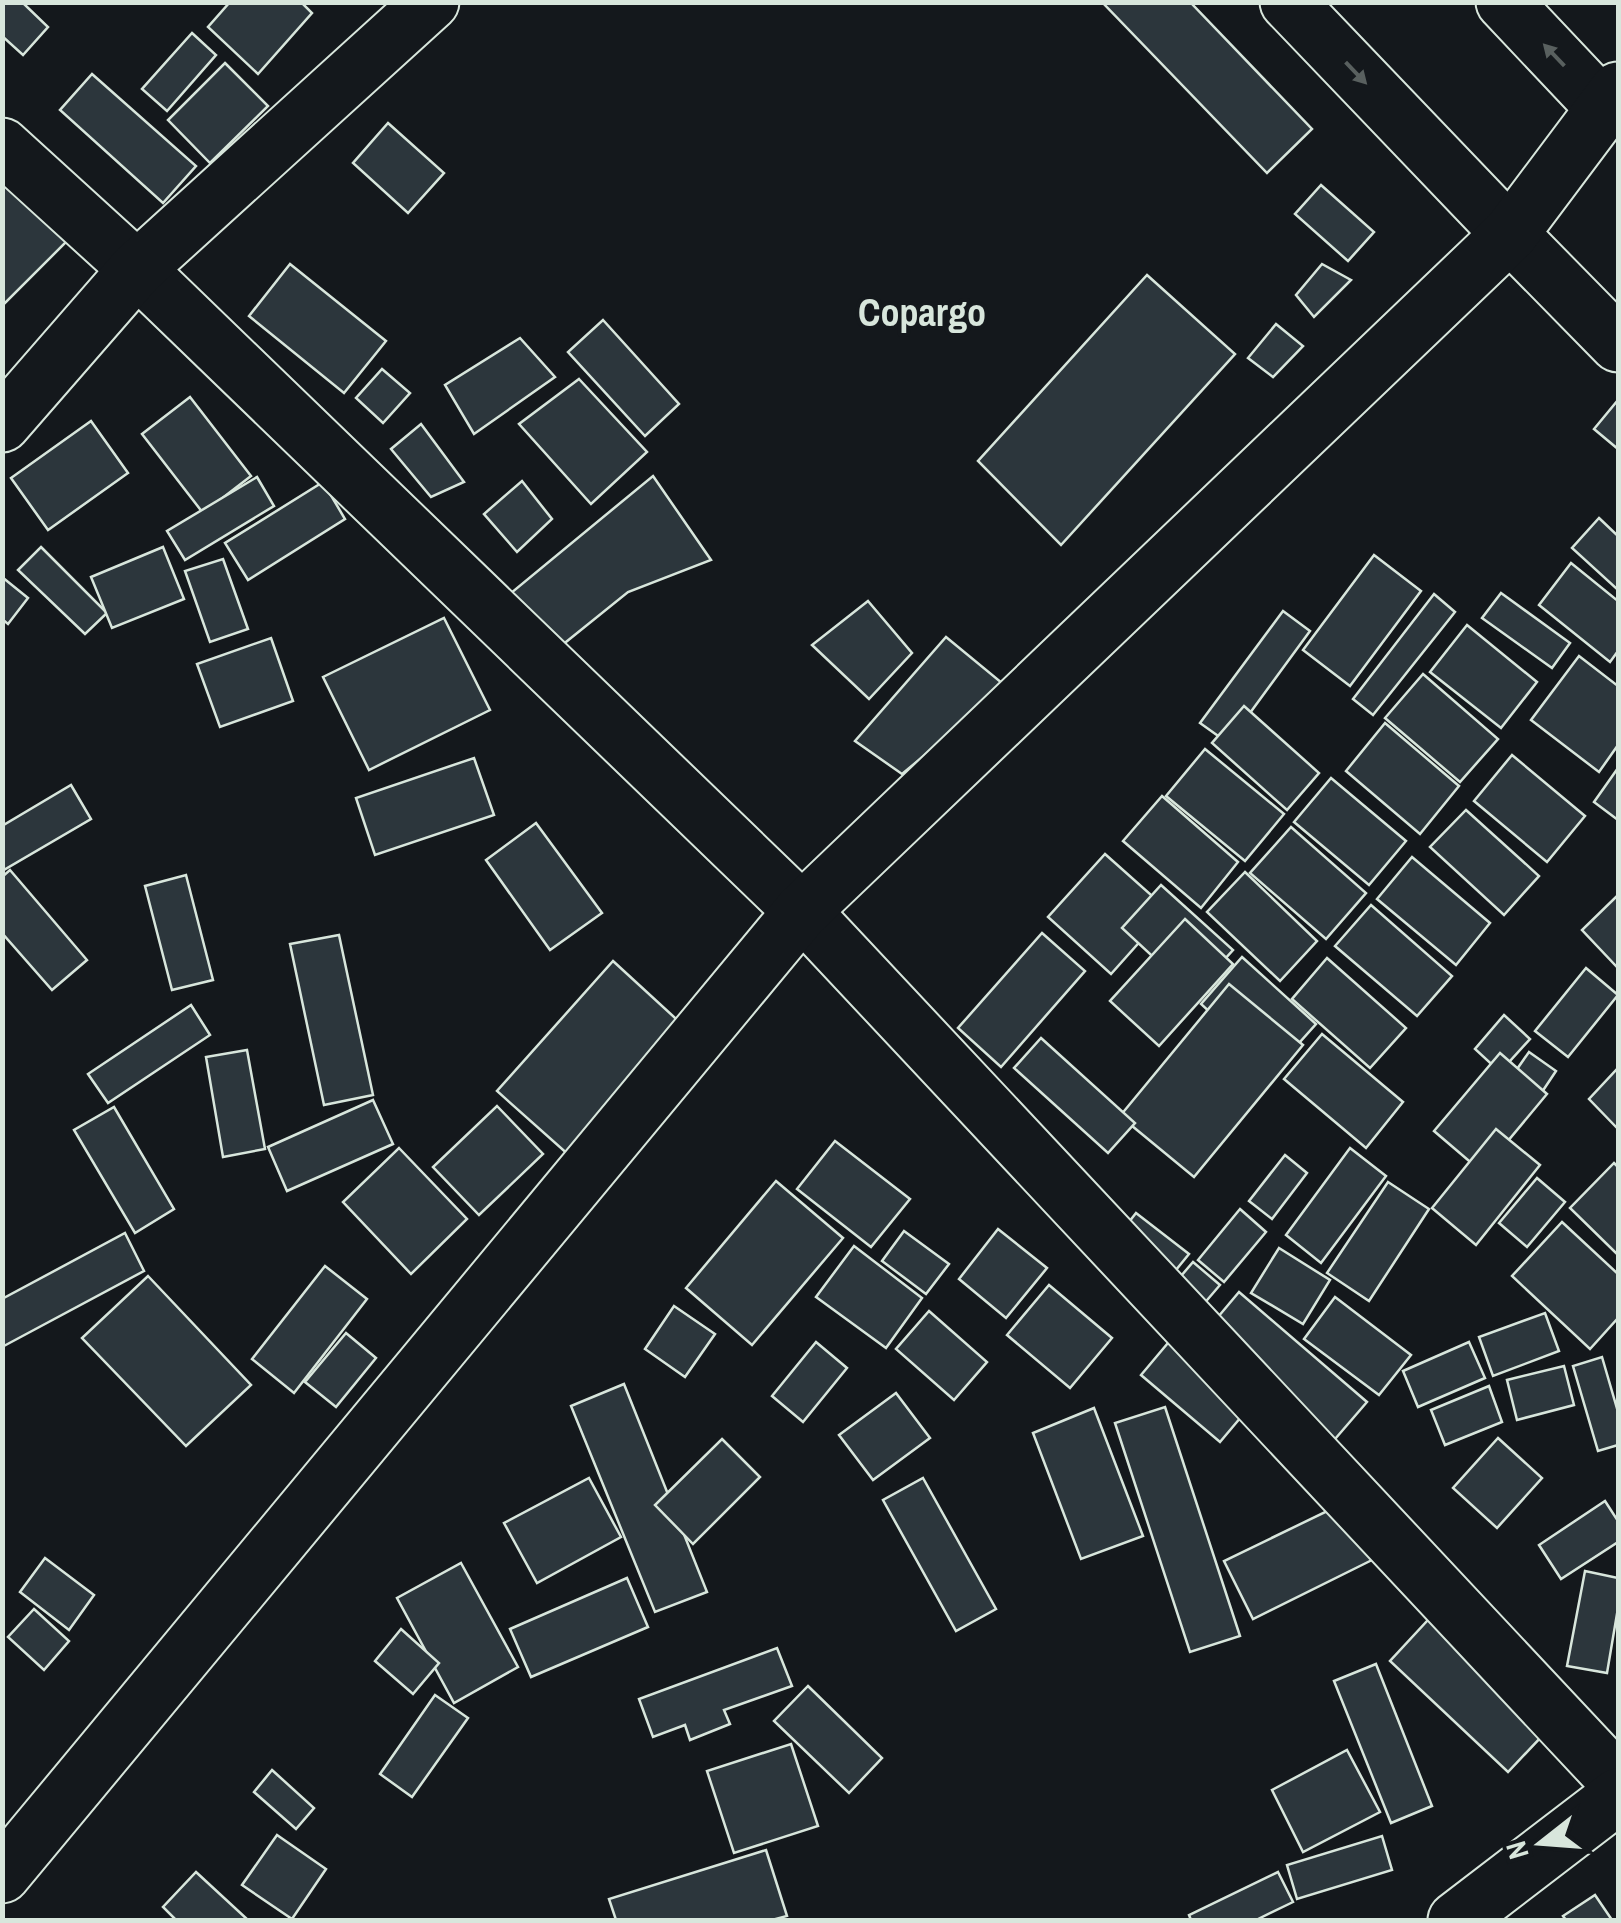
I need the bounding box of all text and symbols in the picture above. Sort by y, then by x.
one-way arrow [1543,43,1566,67]
one-way arrow [1344,61,1367,85]
district label: Copargo [858,287,986,338]
north arrow [1491,1793,1591,1893]
text: N [1496,1837,1538,1864]

